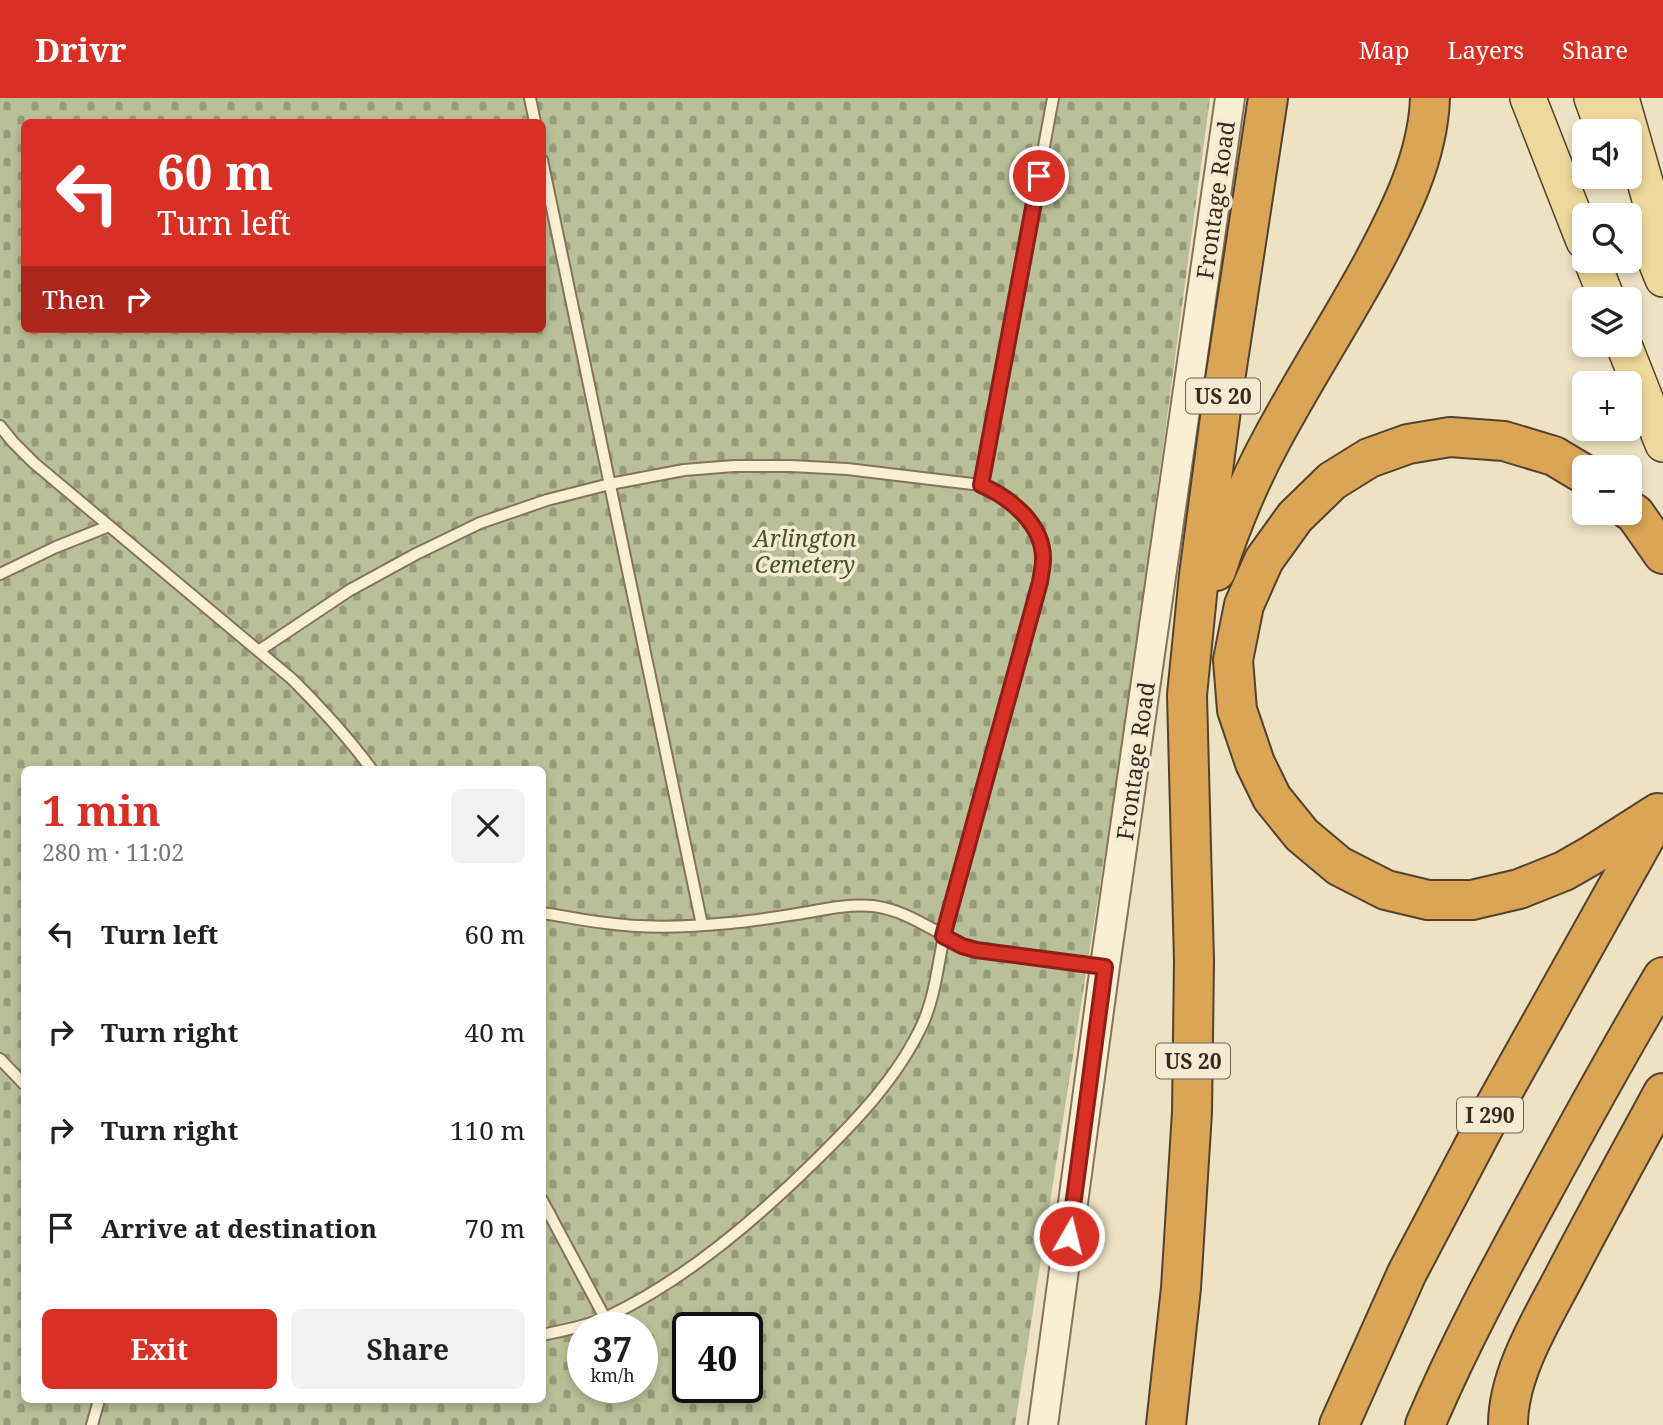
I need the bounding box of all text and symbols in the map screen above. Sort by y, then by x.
text: Drivr [35,27,126,72]
text: Map [1359,33,1410,66]
text: Layers [1448,33,1524,66]
text: Share [1562,33,1628,66]
street label: Frontage Road [1188,119,1242,281]
map controls [1572,119,1642,525]
button: sound [1572,119,1642,189]
text: 60 m [157,138,273,204]
pin [1009,146,1069,206]
icon: left [42,147,133,238]
icon: arrive [1020,157,1058,195]
text: Turn left [157,201,291,244]
button: search [1572,203,1642,273]
icon: right [119,280,157,318]
text: Then [42,281,105,317]
button: layers [1572,287,1642,357]
button: + [1572,371,1642,441]
road number: US 20 [1186,378,1260,414]
button: − [1572,455,1642,525]
park label: Arlington Cemetery [752,522,857,580]
street label: Frontage Road [1108,680,1162,842]
text: 1 min [42,781,161,838]
button: close [451,789,525,863]
text: 280 m · 11:02 [42,836,184,868]
icon: left [42,915,80,953]
text: Turn left [101,916,218,952]
text: 60 m [465,916,525,952]
icon: right [42,1013,80,1051]
text: Turn right [101,1014,238,1050]
text: 40 m [465,1014,525,1050]
road number: US 20 [1156,1044,1230,1079]
road number: I 290 [1457,1098,1523,1132]
icon: right [42,1111,80,1149]
text: Turn right [101,1112,238,1148]
text: 110 m [450,1112,525,1148]
position arrow [1032,1199,1106,1273]
icon: arrive [42,1209,80,1247]
text: Arrive at destination [101,1210,377,1246]
text: 70 m [465,1210,525,1246]
button: Exit [42,1309,277,1389]
button: Share [291,1309,525,1389]
speed limit sign: 40 [672,1312,763,1403]
text: 37 [593,1325,632,1372]
text: km/h [590,1363,635,1387]

